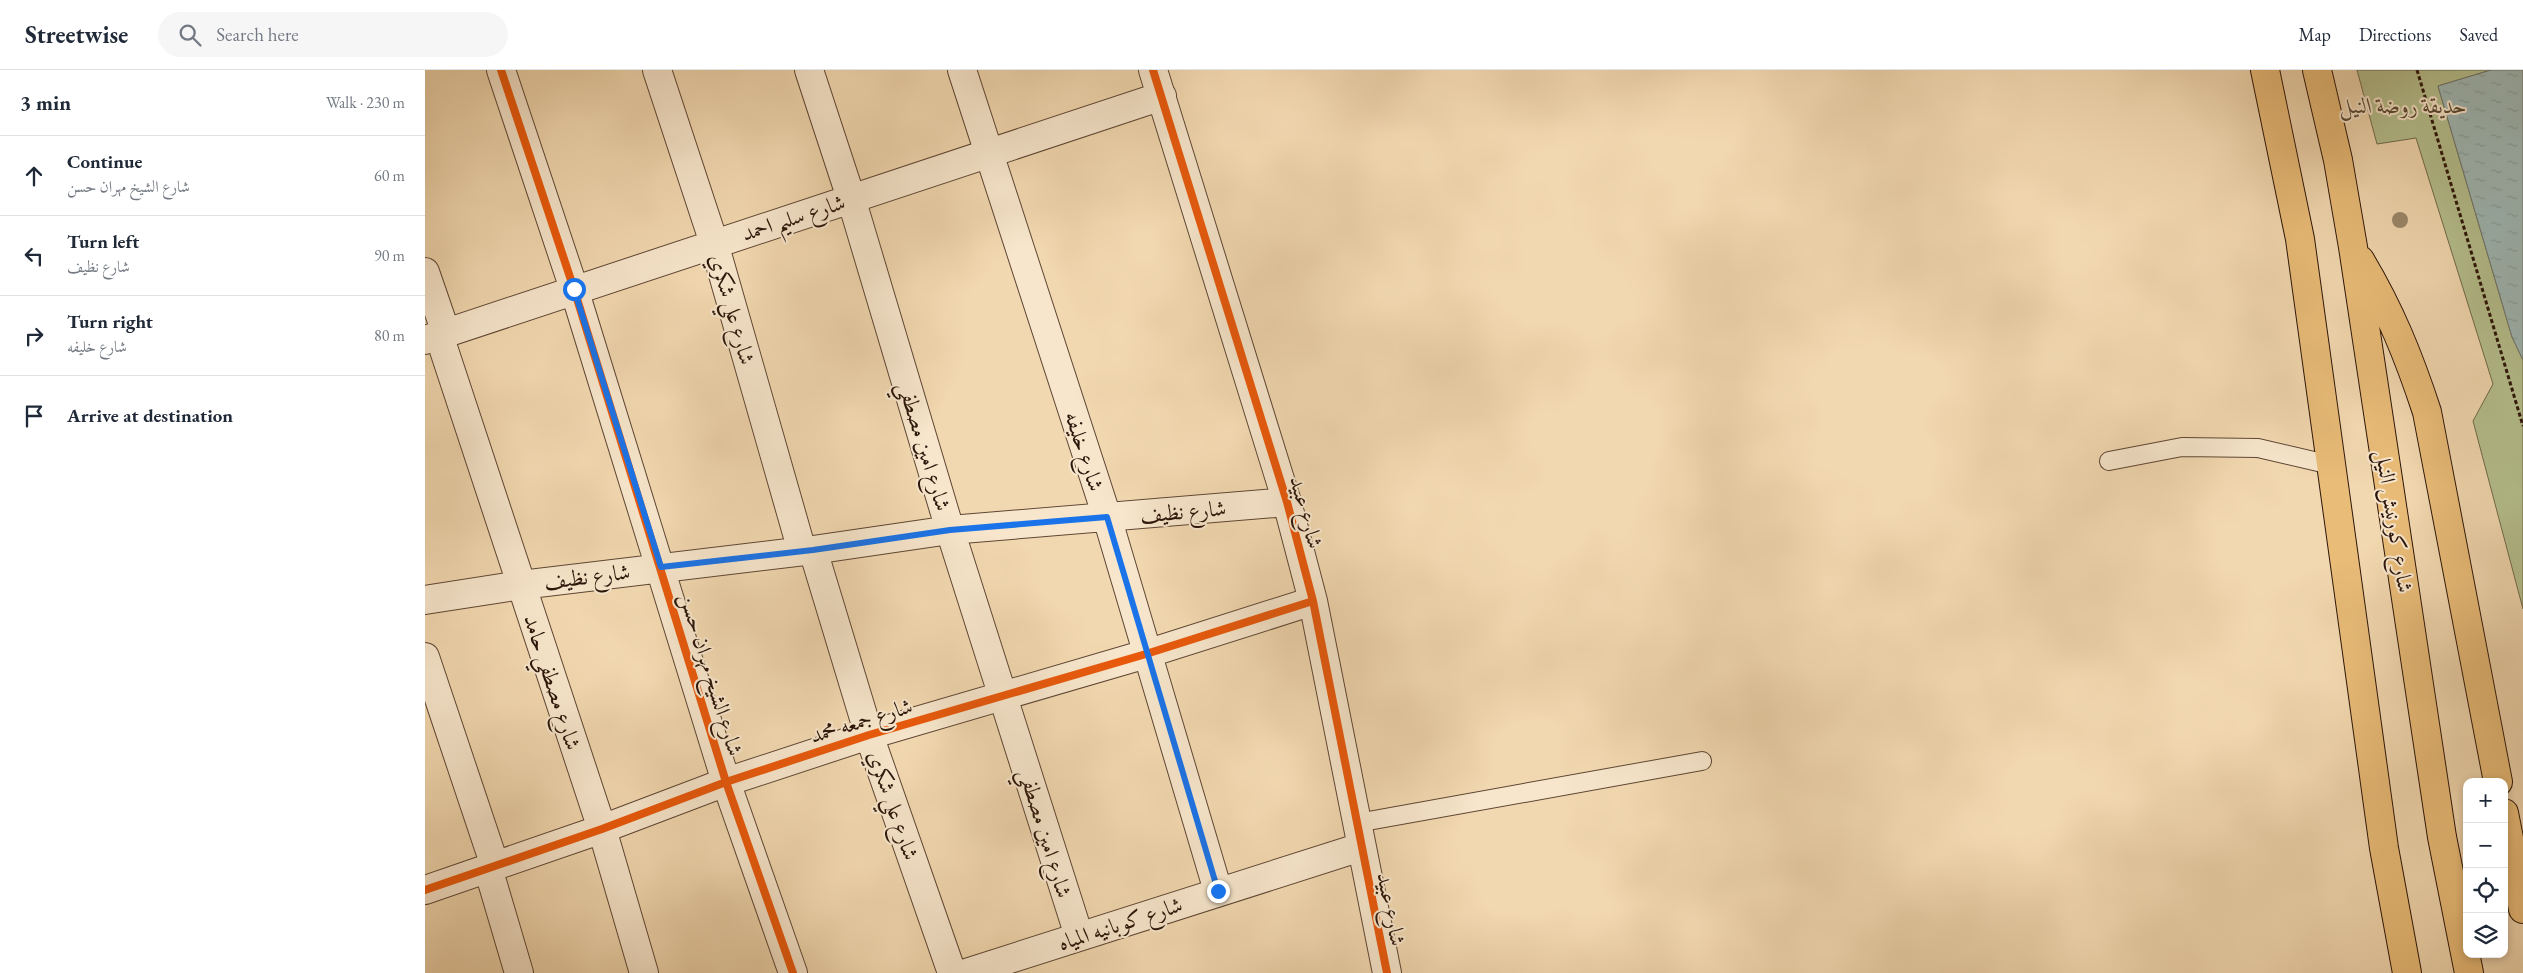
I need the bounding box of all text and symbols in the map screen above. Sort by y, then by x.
search box [158,12,508,57]
text: Streetwise [25,19,128,50]
icon: search [176,21,204,49]
text: Search here [216,22,299,47]
text: Map [2299,23,2331,46]
text: Directions [2359,23,2431,46]
text: Saved [2459,23,2498,46]
text: 3 min [20,89,71,116]
park label: حديقة روضة النيل [2339,91,2467,121]
text: Walk · 230 m [326,92,405,113]
text: Continue [67,149,142,174]
icon: ahead [20,162,48,190]
text: 60 m [374,165,405,186]
text: شارع الشيخ مهران حسن [67,176,190,197]
street label: شارع سليم احمد [738,187,851,255]
text: Turn left [67,229,139,254]
icon: left [20,242,48,270]
text: 90 m [374,245,405,266]
street label: شارع علي شكري [696,250,762,370]
text: شارع نظيف [67,256,130,277]
route start [563,278,586,301]
text: Turn right [67,309,153,334]
icon: right [20,322,48,350]
text: 80 m [374,325,405,346]
text: شارع خليفه [67,336,127,357]
street label: شارع امين مصطفي [883,378,958,517]
icon: arrive [20,402,48,430]
text: Arrive at destination [67,403,233,428]
street label: شارع خليفه [1054,408,1111,496]
street label: شارع كورنيش النيل [2365,448,2420,595]
street label: شارع عبيد [1279,473,1330,553]
street label: شارع نظيف [1139,493,1228,534]
street label: شارع نظيف [542,557,632,600]
street label: شارع الشيخ مهران حسن [668,589,750,761]
street label: شارع مصطفي حامد [509,611,588,756]
street label: شارع جمعه محمد [806,691,917,754]
street label: شارع علي شكري [855,747,926,866]
street label: شارع امين مصطفي [1004,765,1079,904]
map controls [2463,778,2508,958]
button: + [2463,778,2508,823]
button: − [2463,823,2508,868]
button: locate [2463,868,2508,913]
street label: شارع عبيد [1366,870,1413,949]
route end [1207,880,1230,903]
street label: شارع كوبانيه المياه [1054,890,1187,961]
button: layers [2463,913,2508,958]

